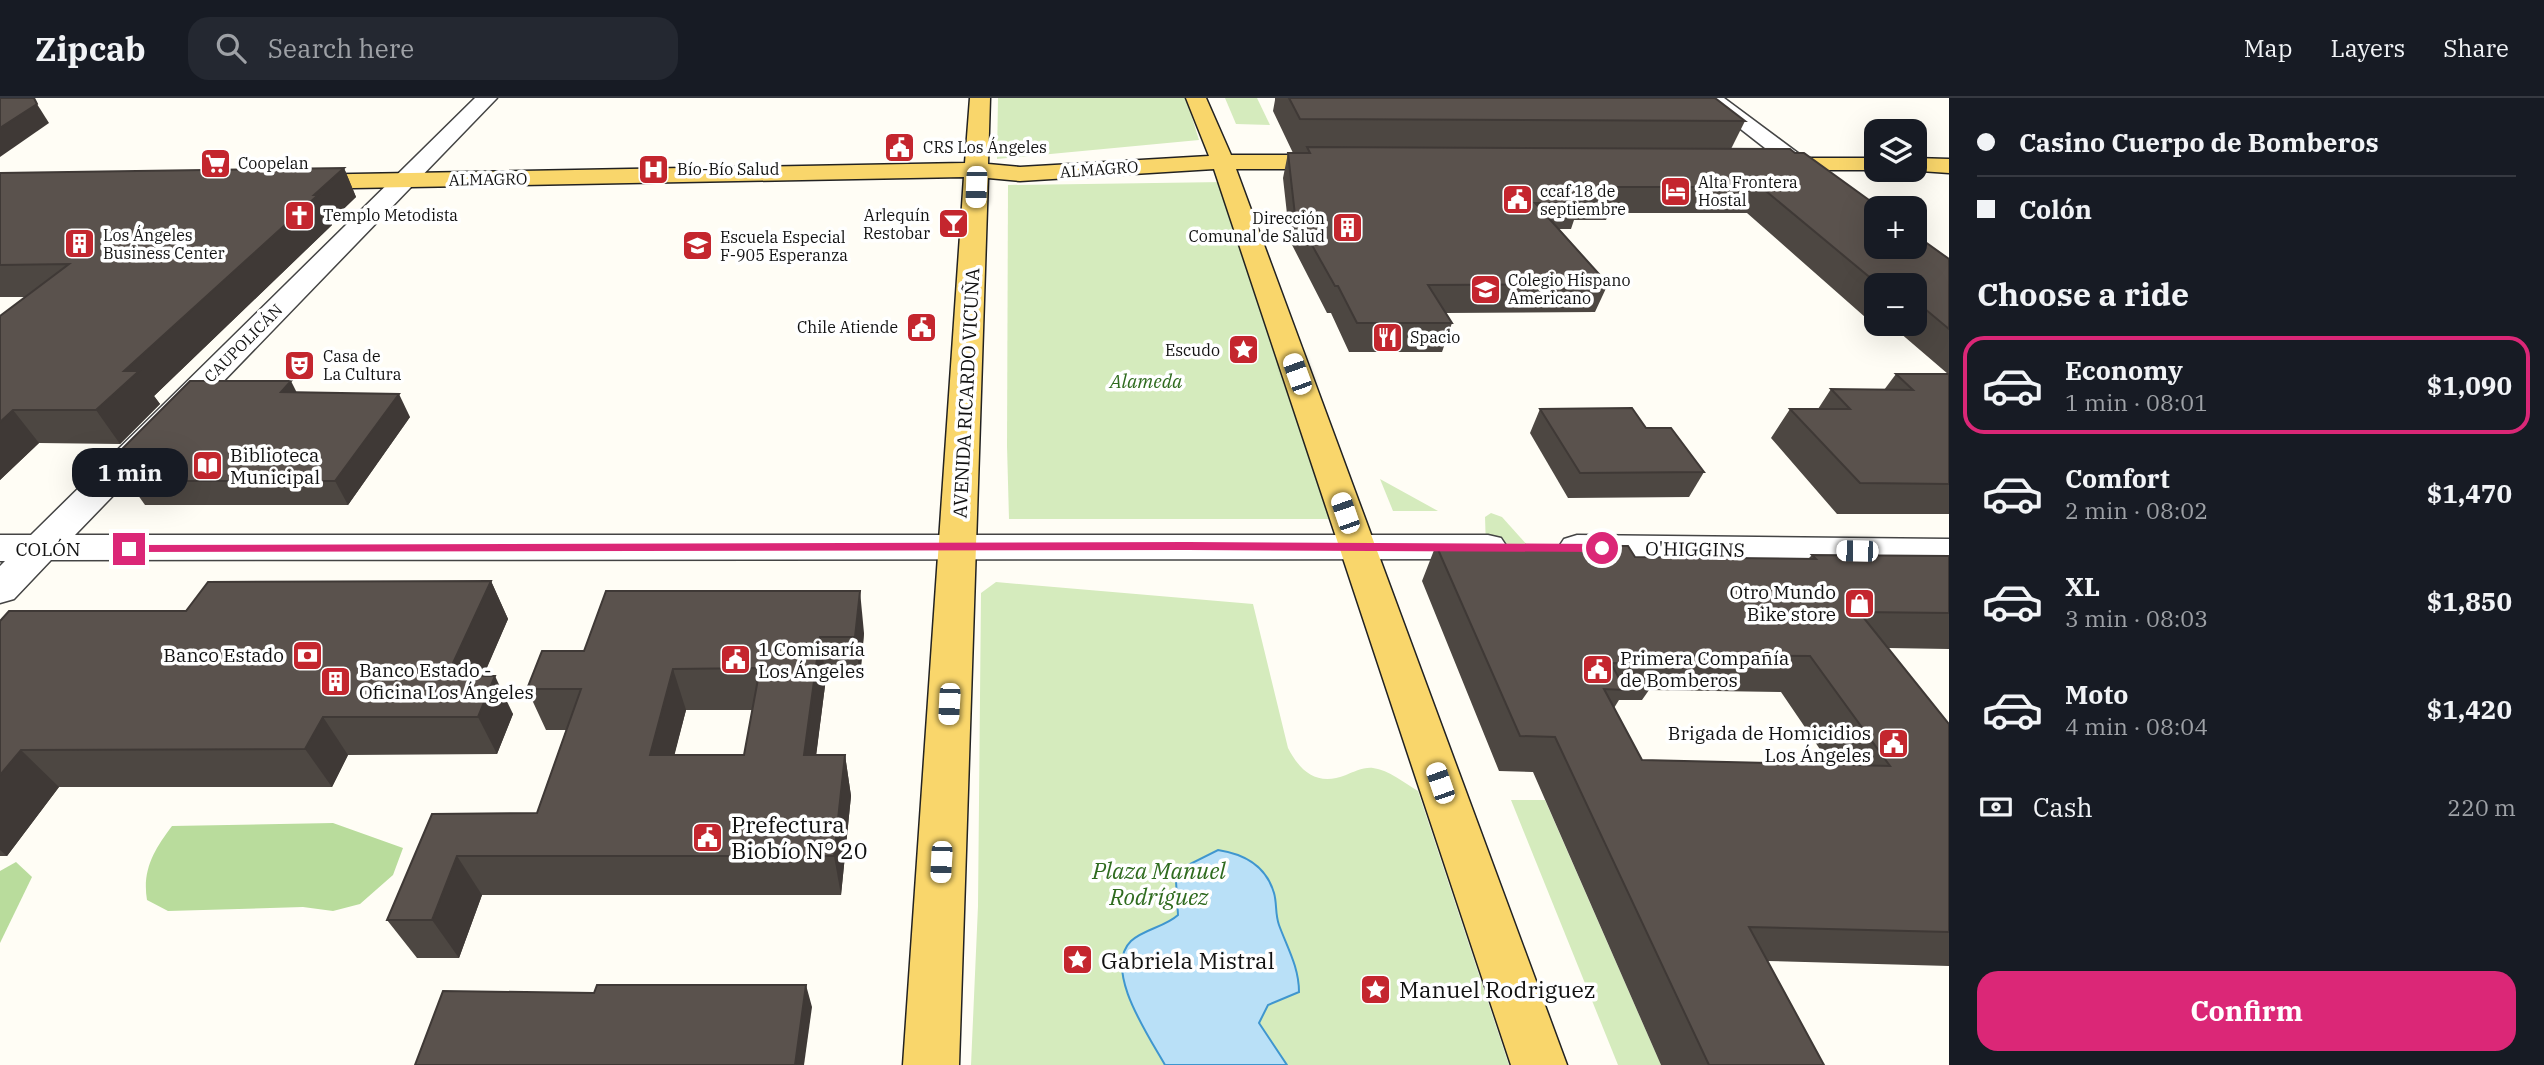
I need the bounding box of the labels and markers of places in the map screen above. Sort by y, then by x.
public building icon: CRS Los Ángeles [883,130,917,164]
place label: CRS Los Ángeles [923,136,1047,157]
supermarket icon: Coopelan [198,146,232,180]
hospital icon: Bío-Bío Salud [637,152,671,186]
place label: Coopelan [238,153,309,173]
place label: Bío-Bío Salud [677,159,780,179]
place label: Alta Frontera Hostal [1698,172,1798,210]
hotel icon: Alta Frontera Hostal [1658,174,1692,208]
place label: ccaf 18 de septiembre [1540,181,1626,219]
public building icon: ccaf 18 de septiembre [1500,183,1534,217]
church icon: Templo Metodista [283,198,317,232]
place label: Templo Metodista [323,205,458,225]
place label: Arlequín Restobar [863,205,930,243]
bar icon: Arlequín Restobar [936,207,970,241]
place label: Dirección Comunal de Salud [1189,208,1325,246]
building icon: Dirección Comunal de Salud [1331,210,1365,244]
place label: Los Ángeles Business Center [103,224,225,263]
building icon: Los Ángeles Business Center [63,227,97,261]
place label: Escuela Especial F-905 Esperanza [720,227,848,265]
school or university icon: Escuela Especial F-905 Esperanza [680,229,714,263]
place label: Colegio Hispano Americano [1508,270,1631,308]
school or university icon: Colegio Hispano Americano [1468,272,1502,306]
public building icon: Chile Atiende [904,310,938,344]
place label: Chile Atiende [797,317,898,337]
restaurant icon: Spacio [1370,320,1404,354]
place label: Spacio [1410,327,1460,347]
place icon: Escudo [1226,333,1260,367]
place label: Escudo [1165,340,1220,360]
place label: Casa de La Cultura [323,346,402,384]
theatre icon: Casa de La Cultura [283,348,317,382]
place label: Biblioteca Municipal [230,443,320,489]
library icon: Biblioteca Municipal [190,449,224,483]
place label: Otro Mundo Bike store [1729,580,1836,626]
shop icon: Otro Mundo Bike store [1842,586,1876,620]
place label: 1 Comisaría Los Ángeles [758,637,865,683]
bank icon: Banco Estado [290,638,324,672]
place label: Banco Estado [163,643,284,667]
public building icon: 1 Comisaría Los Ángeles [718,643,752,677]
place label: Primera Compañía de Bomberos [1620,646,1789,692]
public building icon: Primera Compañía de Bomberos [1580,652,1614,686]
place label: Banco Estado - Oficina Los Ángeles [359,658,534,704]
building icon: Banco Estado - Oficina Los Ángeles [319,664,353,698]
place label: Brigada de Homicidios Los Ángeles [1668,721,1871,767]
public building icon: Brigada de Homicidios Los Ángeles [1877,727,1911,761]
place label: Prefectura Biobío N° 20 [731,809,867,865]
public building icon: Prefectura Biobío N° 20 [691,820,725,854]
place icon: Gabriela Mistral [1061,943,1095,977]
place label: Gabriela Mistral [1101,945,1275,975]
place icon: Manuel Rodriguez [1359,972,1393,1006]
place label: Manuel Rodriguez [1399,974,1596,1004]

